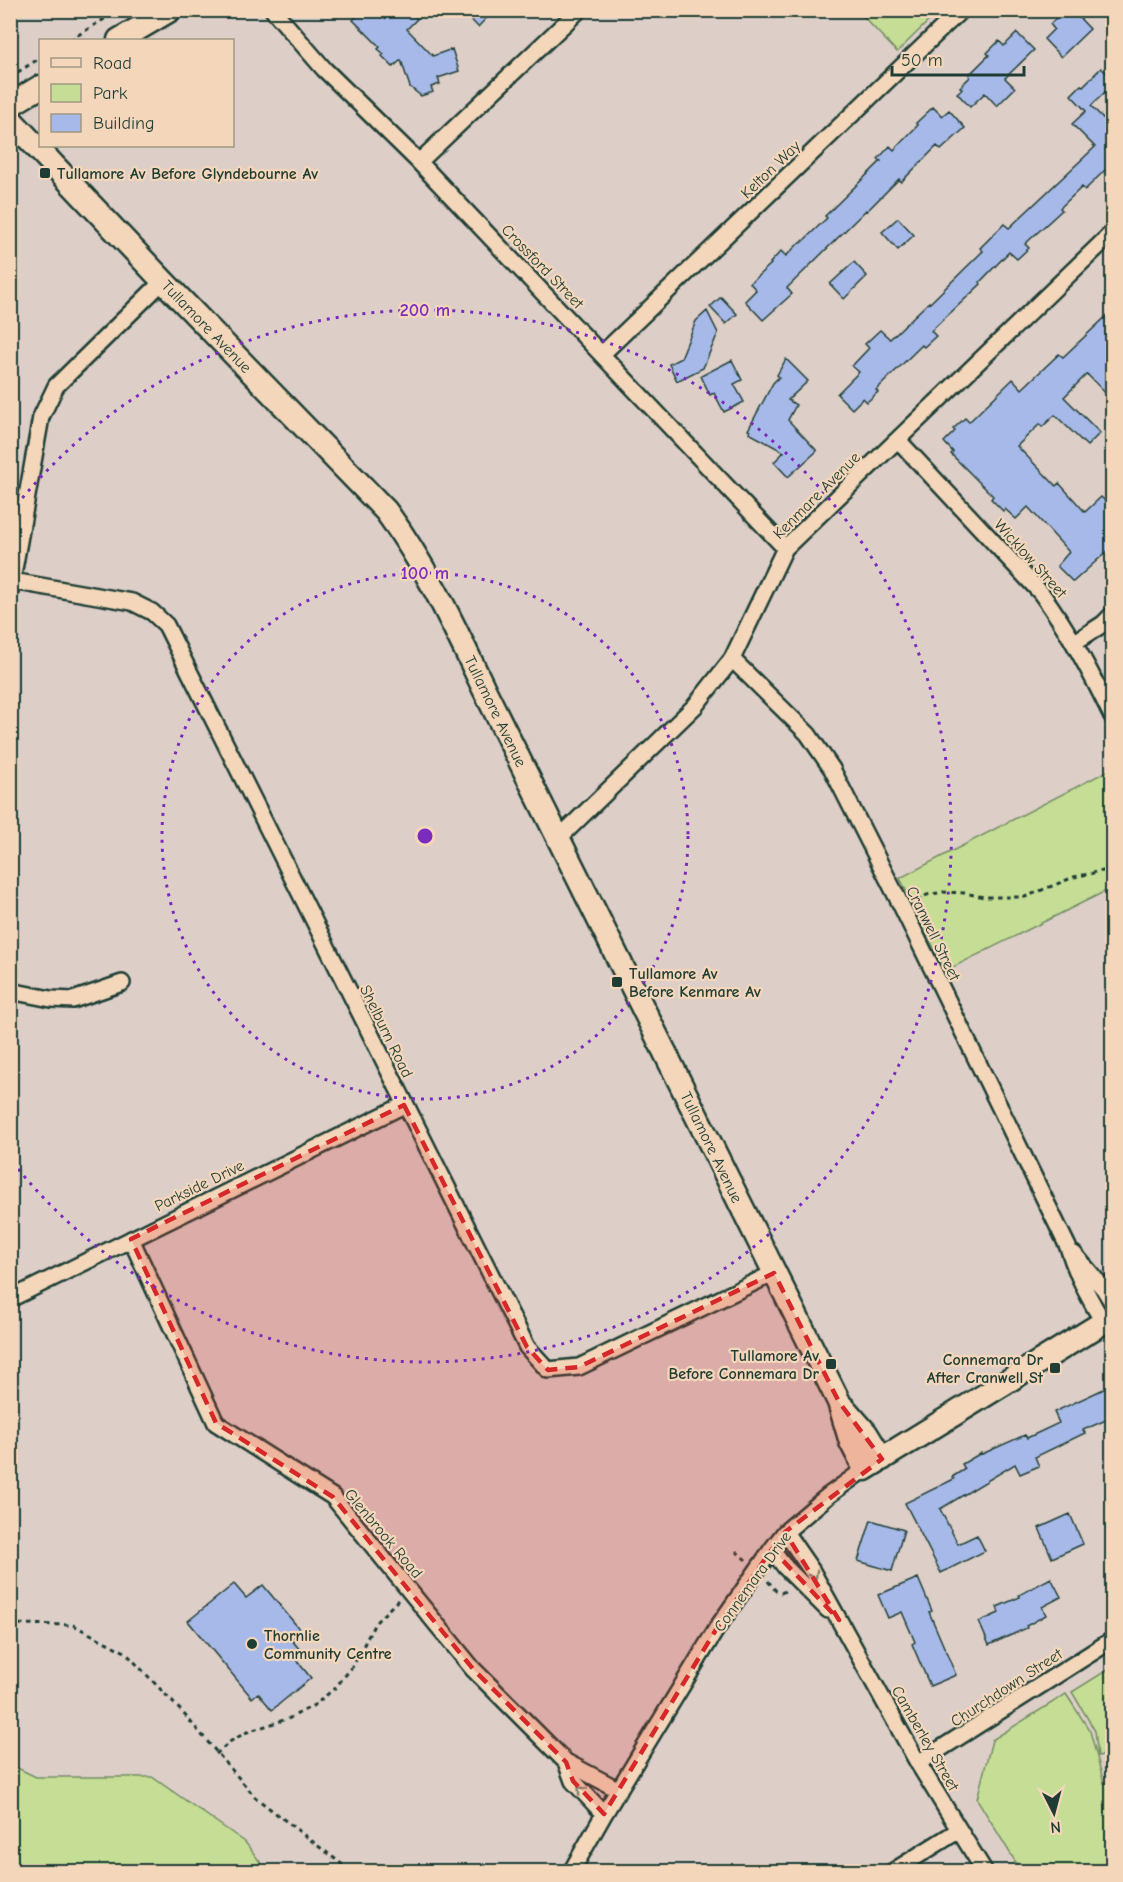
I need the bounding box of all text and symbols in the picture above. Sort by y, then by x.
legend [39,39,234,147]
scale bar [892,39,1024,77]
text: 50 m [901,50,943,71]
text: Road [93,53,132,74]
text: Park [93,83,128,104]
text: Building [93,113,155,134]
street label: Kelton Way [737,136,805,202]
place label: Tullamore Av Before Glyndebourne Av [57,165,318,183]
marker: Tullamore Av Before Glyndebourne Av [38,166,52,180]
street label: Crossford Street [498,221,587,313]
street label: Tullamore Avenue [158,277,255,377]
text: 200 m [400,300,450,321]
street label: Kenmare Avenue [770,449,864,543]
street label: Wicklow Street [990,516,1071,602]
text: 100 m [401,563,449,584]
street label: Tullamore Avenue [460,653,530,770]
centre of rings [415,826,435,846]
street label: Cranwell Street [903,883,964,984]
place label: Tullamore Av Before Kenmare Av [629,965,761,1001]
marker: Tullamore Av Before Kenmare Av [610,975,624,989]
street label: Shelburn Road [356,982,416,1081]
street label: Tullamore Avenue [676,1089,746,1206]
street label: Parkside Drive [152,1157,247,1215]
place label: Tullamore Av Before Connemara Dr [669,1347,820,1383]
place label: Connemara Dr After Cranwell St [927,1351,1044,1387]
marker: Tullamore Av Before Connemara Dr [824,1357,838,1371]
marker: Connemara Dr After Cranwell St [1048,1361,1062,1375]
street label: Glenbrook Road [341,1485,426,1582]
street label: Connemara Drive [710,1528,795,1635]
one-way arrow [807,1569,818,1579]
place label: Thornlie Community Centre [264,1627,392,1663]
marker: Thornlie Community Centre [245,1637,259,1651]
street label: Churchdown Street [947,1645,1066,1731]
street label: Camberley Street [888,1683,963,1795]
north arrow [1024,1783,1084,1843]
one-way arrow [578,1786,589,1797]
text: N [1049,1817,1062,1836]

